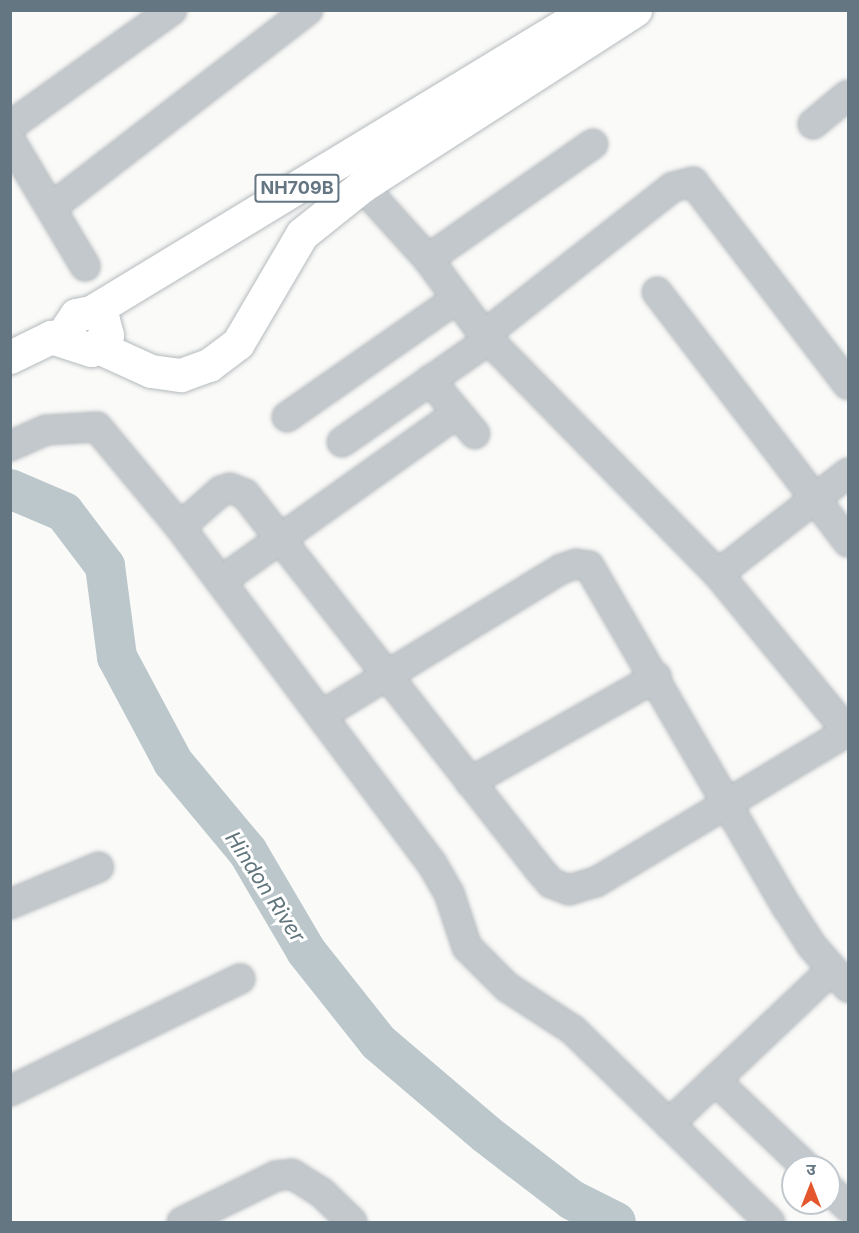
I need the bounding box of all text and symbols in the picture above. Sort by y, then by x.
road number: NH709B [254,173,340,203]
water label: Hindon River [220,827,310,947]
north arrow [781,1155,841,1215]
text: उ [806,1159,816,1179]

